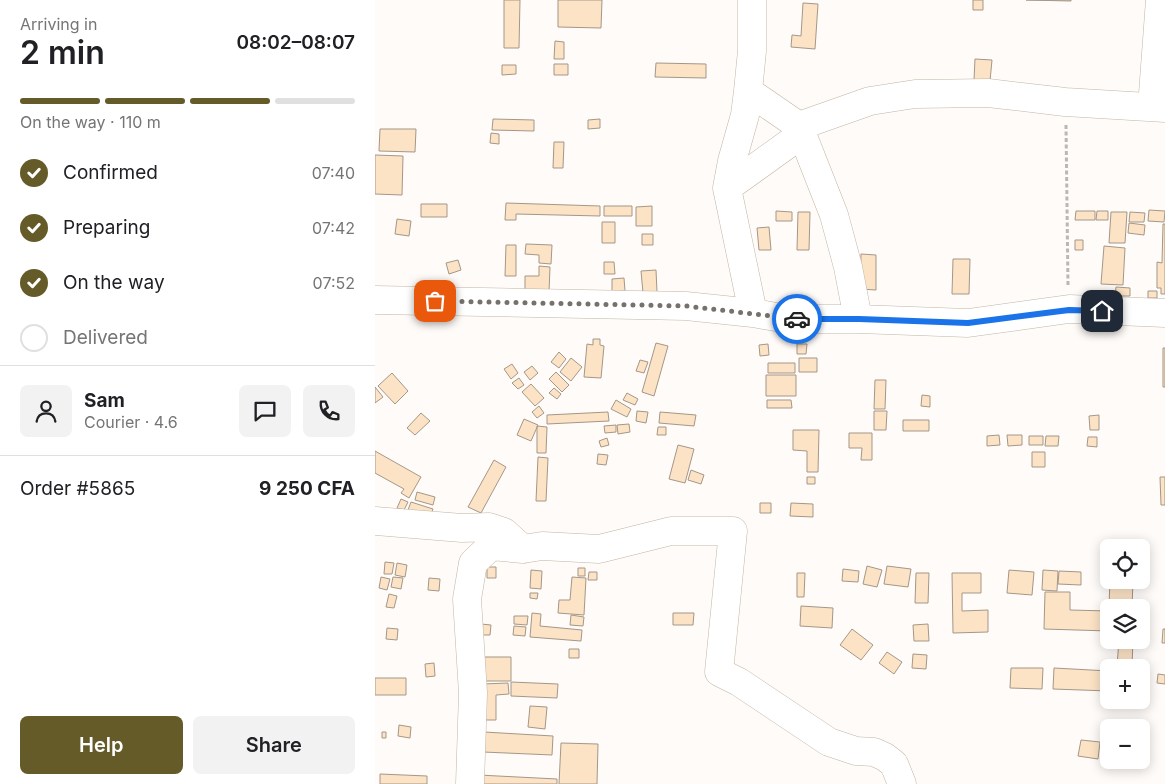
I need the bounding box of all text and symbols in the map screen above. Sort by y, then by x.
text: Arriving in [20,14,97,34]
text: 08:02–08:07 [237,31,355,54]
text: 2 min [20,33,105,72]
text: On the way · 110 m [20,112,161,132]
icon: check [20,159,48,187]
text: Confirmed [63,161,158,184]
text: 07:40 [312,163,355,183]
icon: check [20,214,48,242]
text: Preparing [63,216,150,239]
text: 07:42 [312,218,355,238]
icon: check [20,269,48,297]
text: On the way [63,271,165,294]
text: 07:52 [313,273,355,293]
pin [414,280,456,322]
icon: bag [421,287,449,315]
pin [1081,290,1123,332]
courier [772,294,822,344]
icon: home [1088,297,1116,325]
icon: car [783,305,811,333]
text: Delivered [63,326,148,349]
button: person [20,385,72,437]
button: chat [239,385,291,437]
button: phone [303,385,355,437]
text: Sam [84,389,125,412]
text: Courier · 4.6 [84,412,178,432]
text: Order #5865 [20,477,135,500]
text: 9 250 CFA [259,477,355,500]
map controls [1100,539,1150,769]
button: locate [1100,539,1150,589]
button: layers [1100,599,1150,649]
button: + [1100,659,1150,709]
button: Help [20,716,183,774]
button: Share [193,716,355,774]
button: − [1100,719,1150,769]

